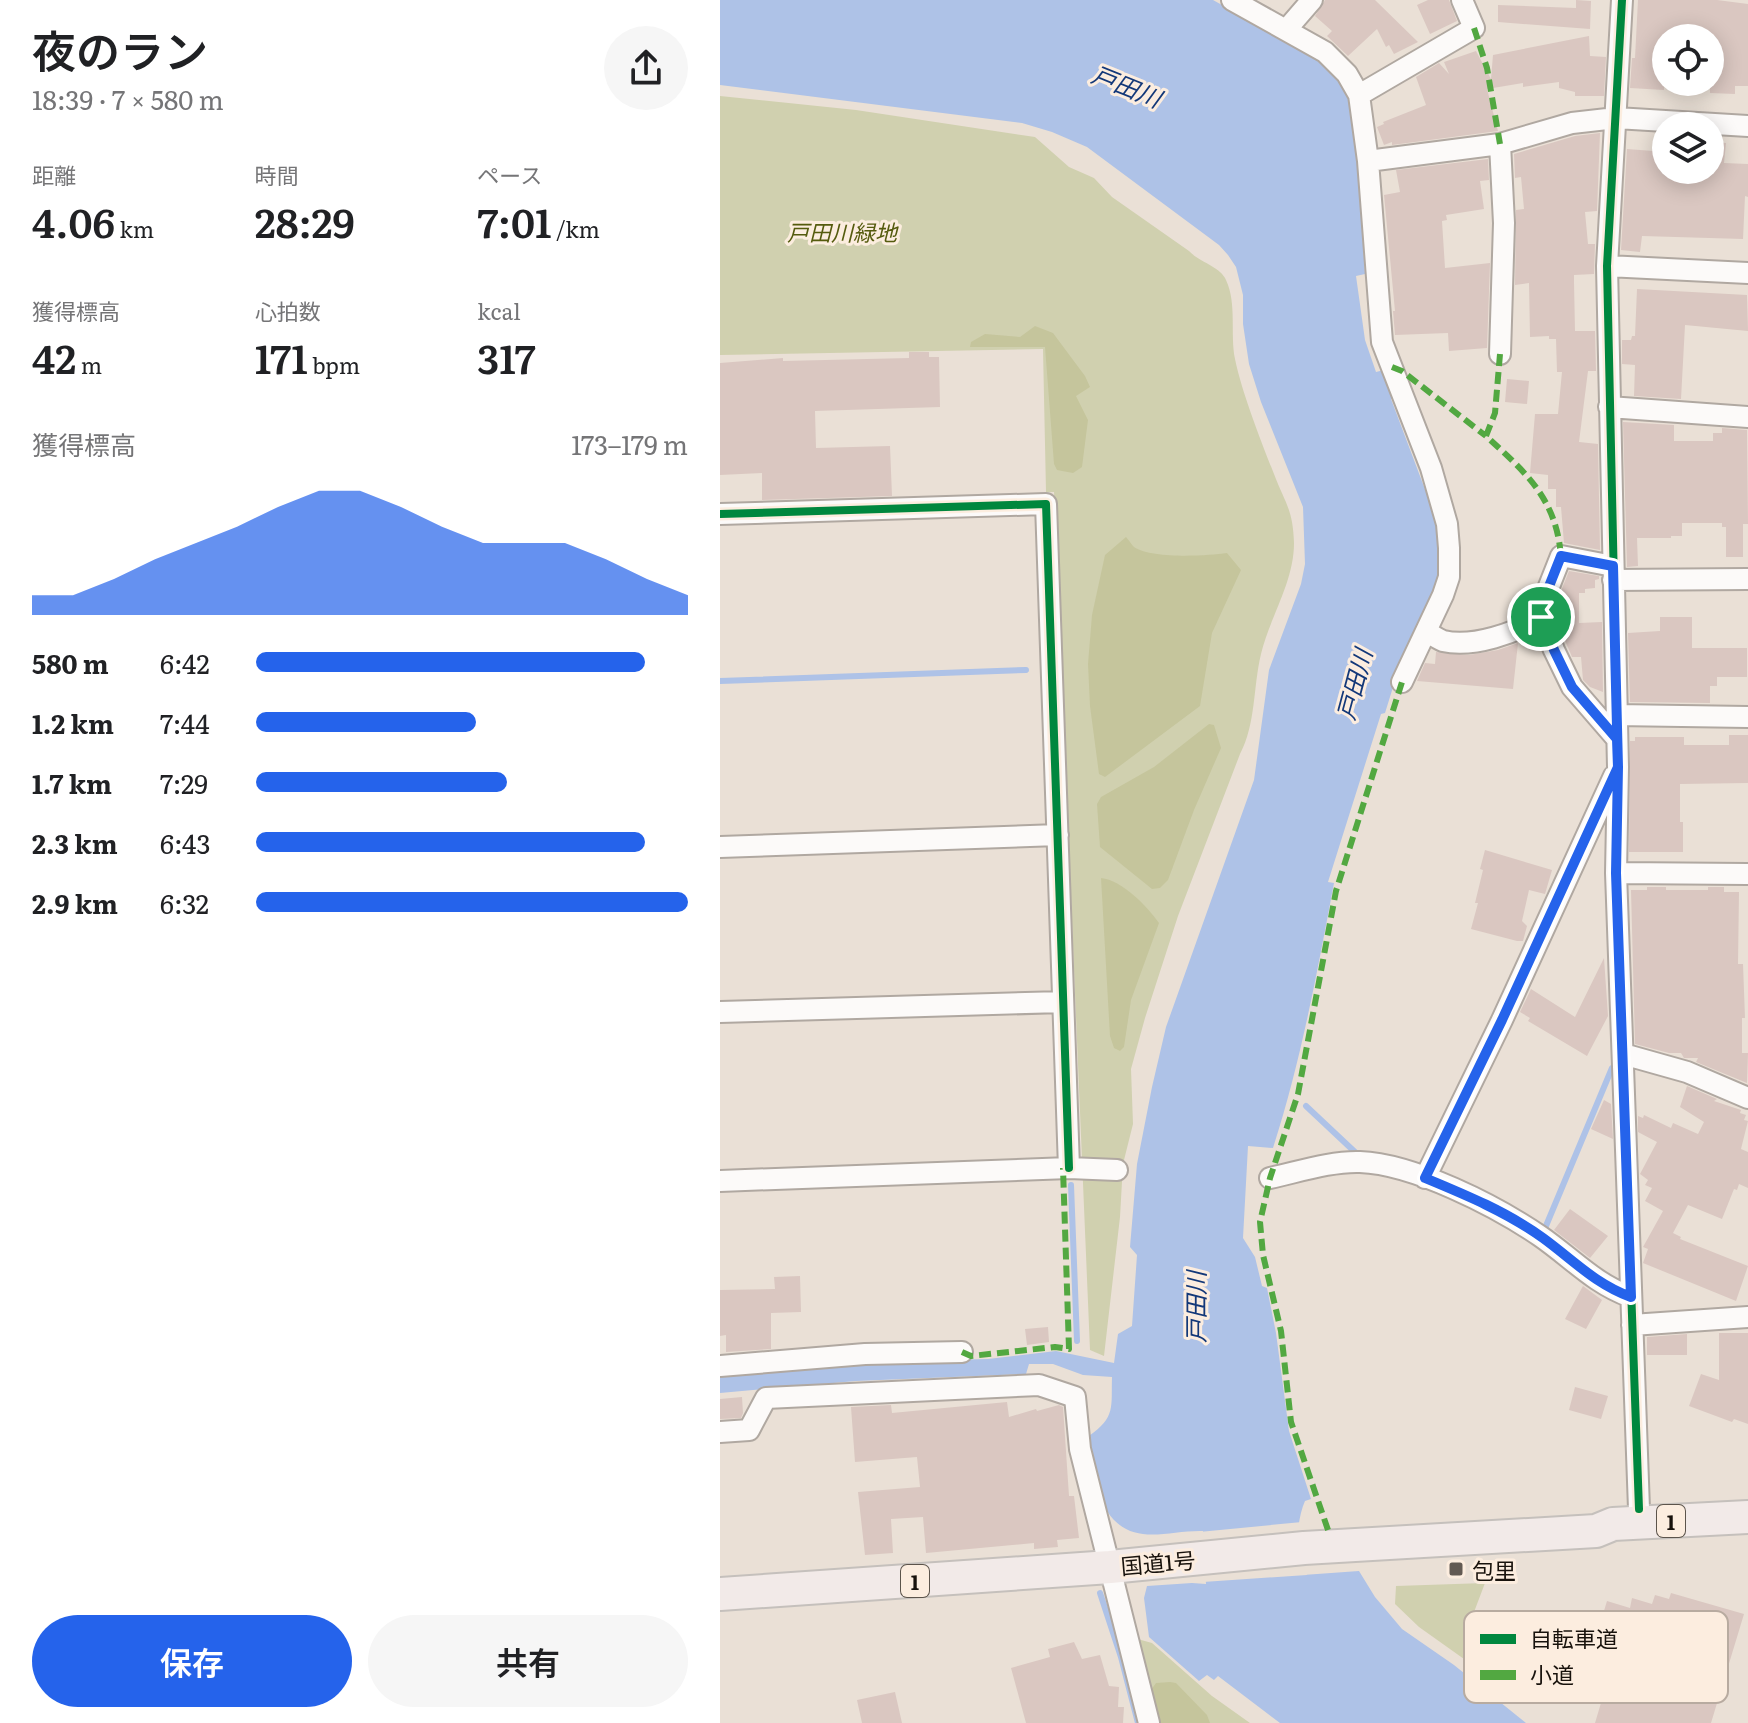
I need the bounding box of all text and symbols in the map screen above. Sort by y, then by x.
text: 夜のラン [32,16,208,82]
map controls [1652,24,1724,184]
button: locate [1652,24,1724,96]
button: share [604,26,688,110]
water label: 戸田川 [1087,55,1170,116]
text: 18:39 · 7 × 580 m [32,79,224,118]
button: layers [1652,112,1724,184]
text: 距離 [32,158,76,191]
text: 時間 [255,158,299,191]
text: ペース [477,158,542,191]
text: 4.06 [32,191,115,250]
text: 28:29 [255,191,355,250]
text: 7:01 [477,191,552,250]
text: km [115,212,154,245]
text: /km [552,212,600,245]
park label: 戸田川緑地 [787,215,899,248]
text: 獲得標高 [32,294,120,327]
text: 心拍数 [255,294,321,327]
text: kcal [477,294,521,327]
text: 42 [32,327,76,386]
text: 171 [255,327,308,386]
text: 317 [477,327,536,386]
text: m [76,348,102,381]
text: bpm [308,348,360,381]
text: 獲得標高 [32,424,136,463]
text: 173–179 m [571,424,688,463]
pin [1507,583,1575,651]
icon: arrive [1519,595,1563,639]
water label: 戸田川 [1327,642,1380,723]
text: 580 m [32,643,109,682]
text: 6:42 [160,643,210,682]
text: 1.2 km [32,703,114,742]
text: 7:44 [160,703,209,742]
text: 1.7 km [32,763,112,802]
text: 7:29 [160,763,208,802]
text: 2.3 km [32,823,118,862]
text: 6:43 [160,823,211,862]
text: 2.9 km [32,883,118,922]
text: 6:32 [160,883,209,922]
water label: 戸田川 [1177,1268,1212,1343]
road number: 1 [1657,1505,1685,1537]
street label: 国道1号 [1119,1542,1197,1582]
place label: 包里 [1472,1553,1516,1586]
marker: 包里 [1447,1560,1465,1578]
road number: 1 [901,1565,929,1597]
legend [1464,1611,1728,1703]
button: 保存 [32,1615,352,1707]
button: 共有 [368,1615,688,1707]
text: 自転車道 [1530,1621,1618,1654]
text: 小道 [1530,1657,1574,1690]

